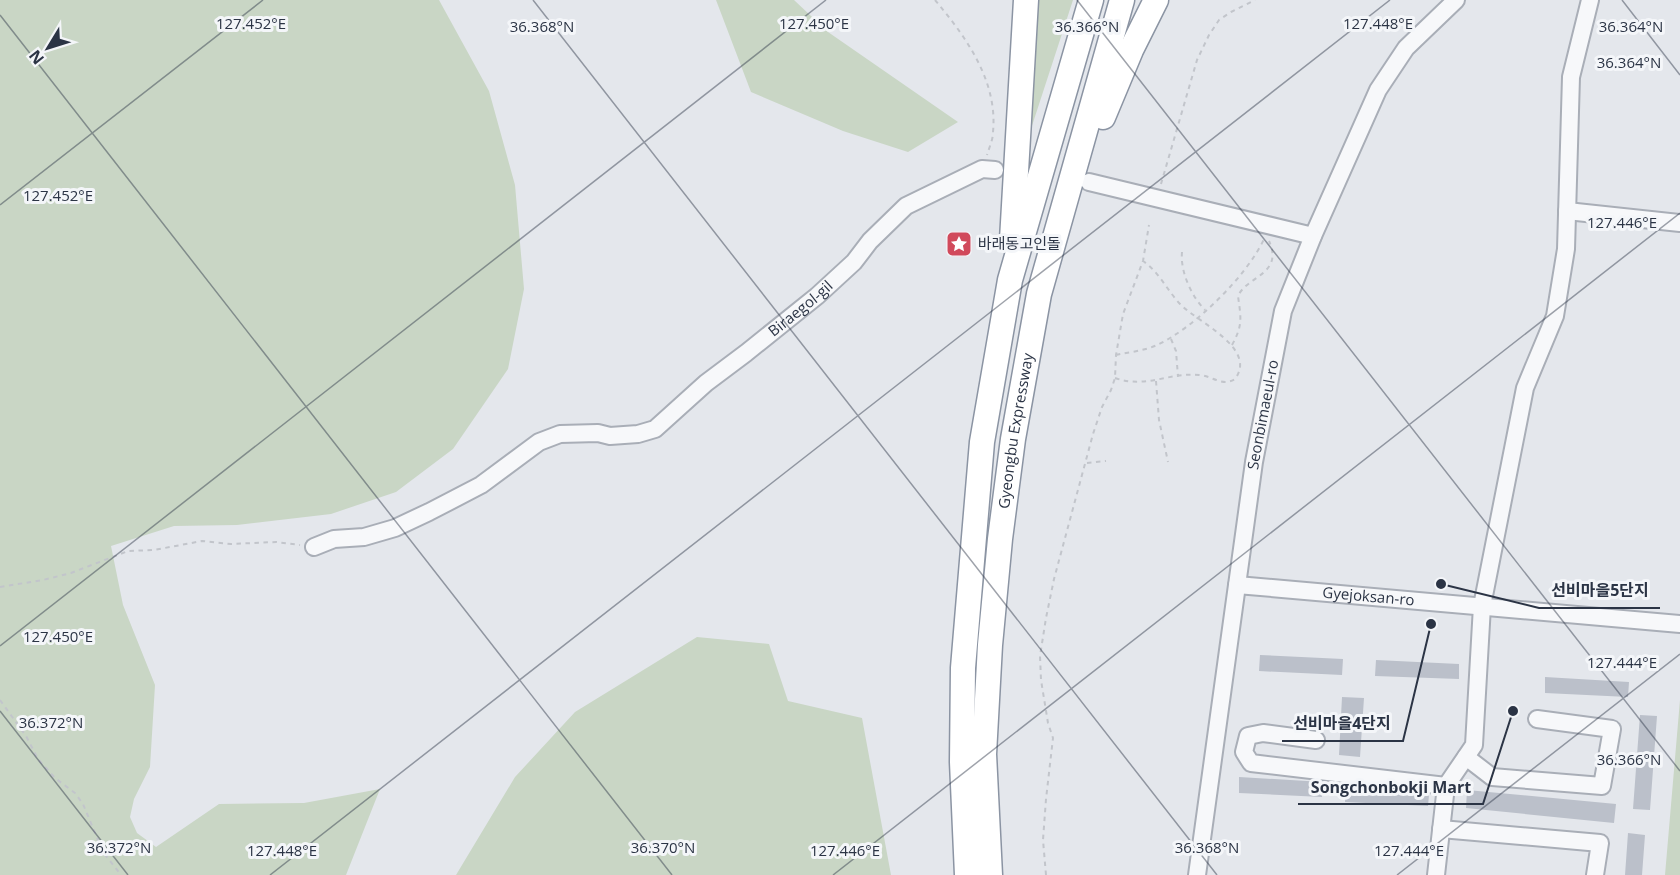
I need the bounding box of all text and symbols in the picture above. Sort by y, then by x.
text: 127.452°E [216,13,286,33]
text: 127.450°E [779,13,849,33]
text: 127.448°E [1343,13,1413,33]
text: 36.368°N [510,16,574,36]
text: 36.366°N [1055,16,1119,36]
text: 36.364°N [1599,16,1663,36]
north arrow [18,18,78,78]
text: N [24,45,49,69]
text: 36.364°N [1597,52,1661,72]
text: 127.452°E [23,185,93,205]
text: 127.446°E [1587,212,1657,232]
place icon: 바래동고인돌 [944,229,974,259]
place label: 바래동고인돌 [978,233,1061,253]
street label: Biraegol-gil [764,275,837,340]
street label: Gyeongbu Expressway [993,351,1037,510]
street label: Seonbimaeul-ro [1242,358,1282,471]
callout: 선비마을5단지 [1539,574,1660,608]
text: 선비마을5단지 [1551,579,1649,601]
street label: Gyejoksan-ro [1322,582,1415,610]
text: 127.450°E [23,626,93,646]
text: 127.444°E [1587,652,1657,672]
callout: 선비마을4단지 [1282,707,1403,741]
text: 36.372°N [19,712,83,732]
text: 선비마을4단지 [1293,712,1391,734]
text: 36.366°N [1597,749,1661,769]
callout: Songchonbokji Mart [1298,770,1483,804]
text: Songchonbokji Mart [1311,776,1471,798]
text: 36.372°N [87,837,151,857]
text: 36.370°N [631,837,695,857]
text: 36.368°N [1175,837,1239,857]
text: 127.448°E [247,840,317,860]
text: 127.446°E [810,840,880,860]
text: 127.444°E [1374,840,1444,860]

